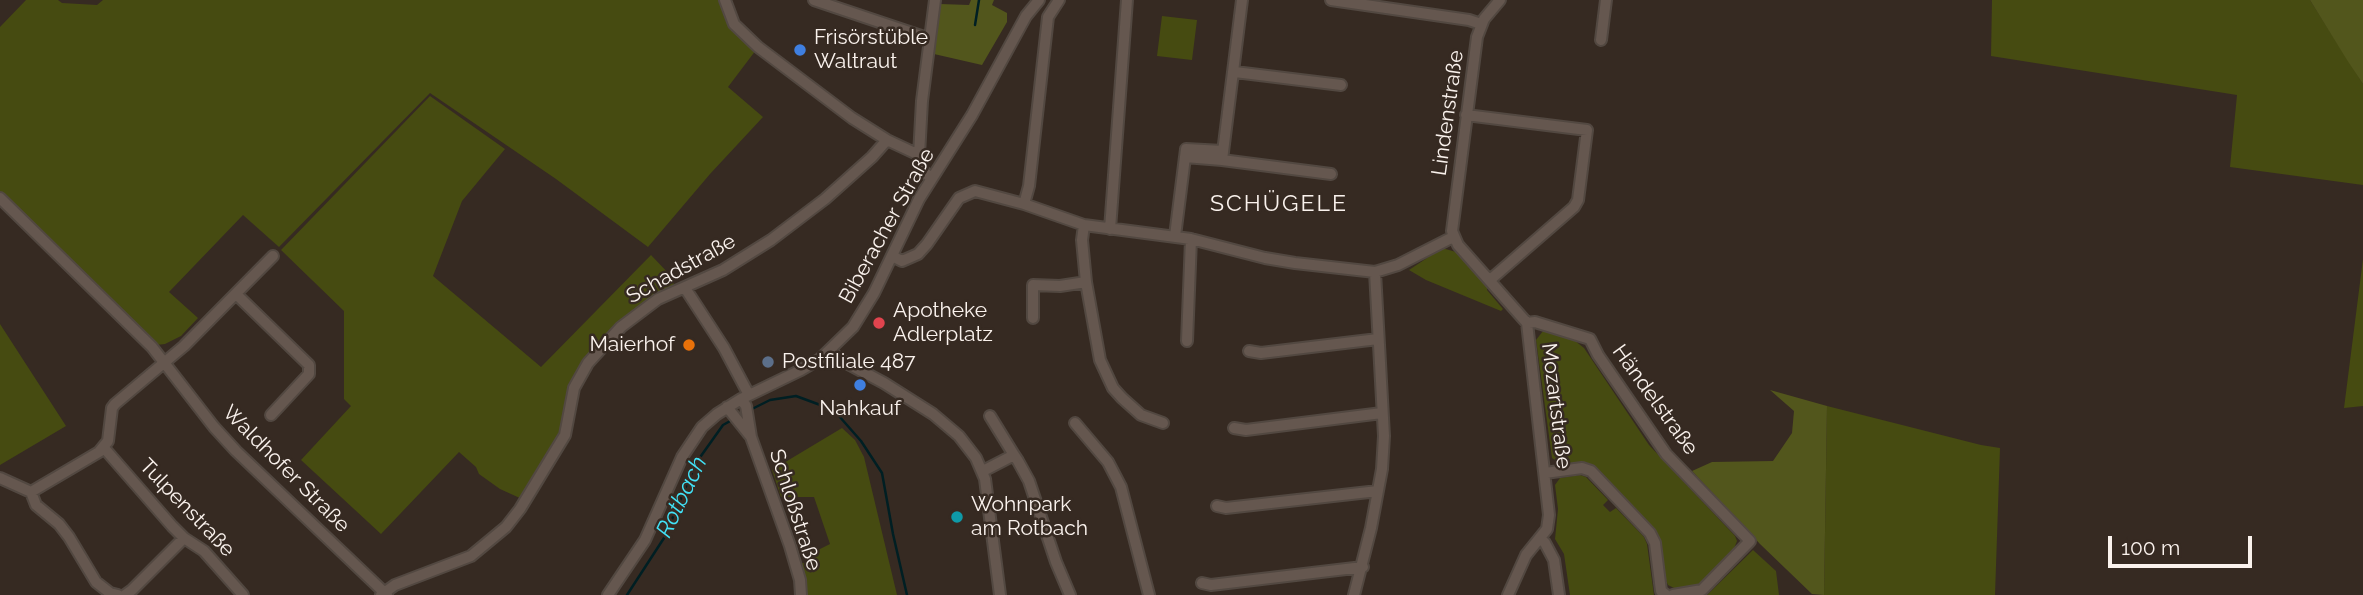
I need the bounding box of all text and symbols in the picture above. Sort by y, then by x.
place label: Frisörstüble Waltraut [814,25,928,75]
marker: Frisörstüble Waltraut [792,42,808,58]
street label: Lindenstraße [1427,49,1469,177]
street label: Biberacher Straße [834,144,940,308]
district label: SCHÜGELE [1211,190,1347,218]
street label: Schadstraße [622,229,740,309]
place label: Apotheke Adlerplatz [893,298,993,348]
marker: Apotheke Adlerplatz [871,315,887,331]
place label: Maierhof [589,332,675,358]
marker: Maierhof [681,337,697,353]
street label: Händelstraße [1607,340,1703,460]
street label: Mozartstraße [1536,342,1576,470]
place label: Postfiliale 487 [782,349,915,375]
marker: Postfiliale 487 [760,354,776,370]
marker: Nahkauf [852,377,868,393]
place label: Nahkauf [819,396,901,422]
street label: Waldhofer Straße [217,400,355,538]
street label: Schloßstraße [764,446,826,574]
water label: Rotbach [651,452,713,542]
street label: Tulpenstraße [134,454,240,562]
place label: Wohnpark am Rotbach [971,492,1088,542]
marker: Wohnpark am Rotbach [949,509,965,525]
scale bar [2111,522,2254,566]
text: 100 m [2121,535,2180,560]

